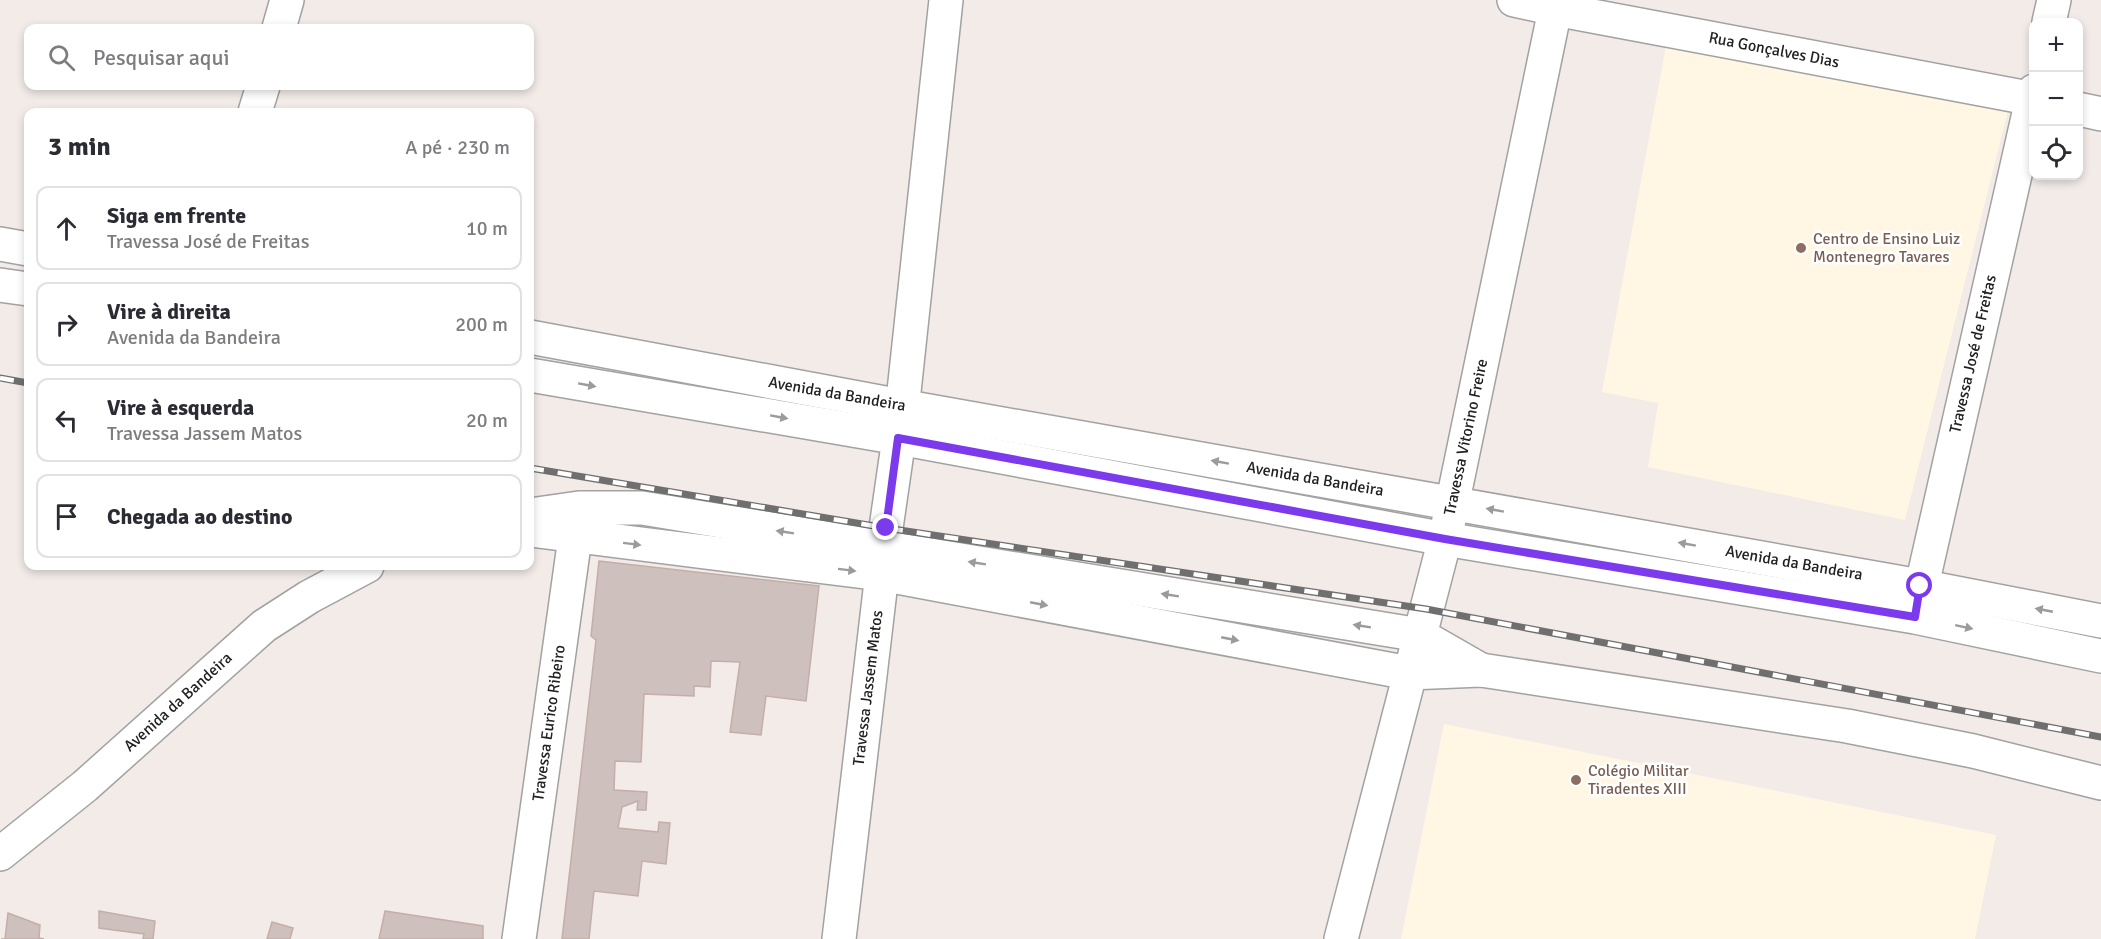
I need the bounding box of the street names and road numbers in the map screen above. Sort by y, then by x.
street label: Rua Gonçalves Dias [1707,28,1841,72]
street label: Travessa José de Freitas [1945,273,2001,435]
street label: Travessa Vitorino Freire [1440,357,1492,517]
street label: Avenida da Bandeira [767,372,907,416]
street label: Avenida da Bandeira [1245,457,1385,501]
street label: Avenida da Bandeira [1724,541,1864,585]
street label: Travessa Jassem Matos [849,609,887,767]
street label: Travessa Eurico Ribeiro [528,644,570,802]
street label: Avenida da Bandeira [120,648,236,756]

